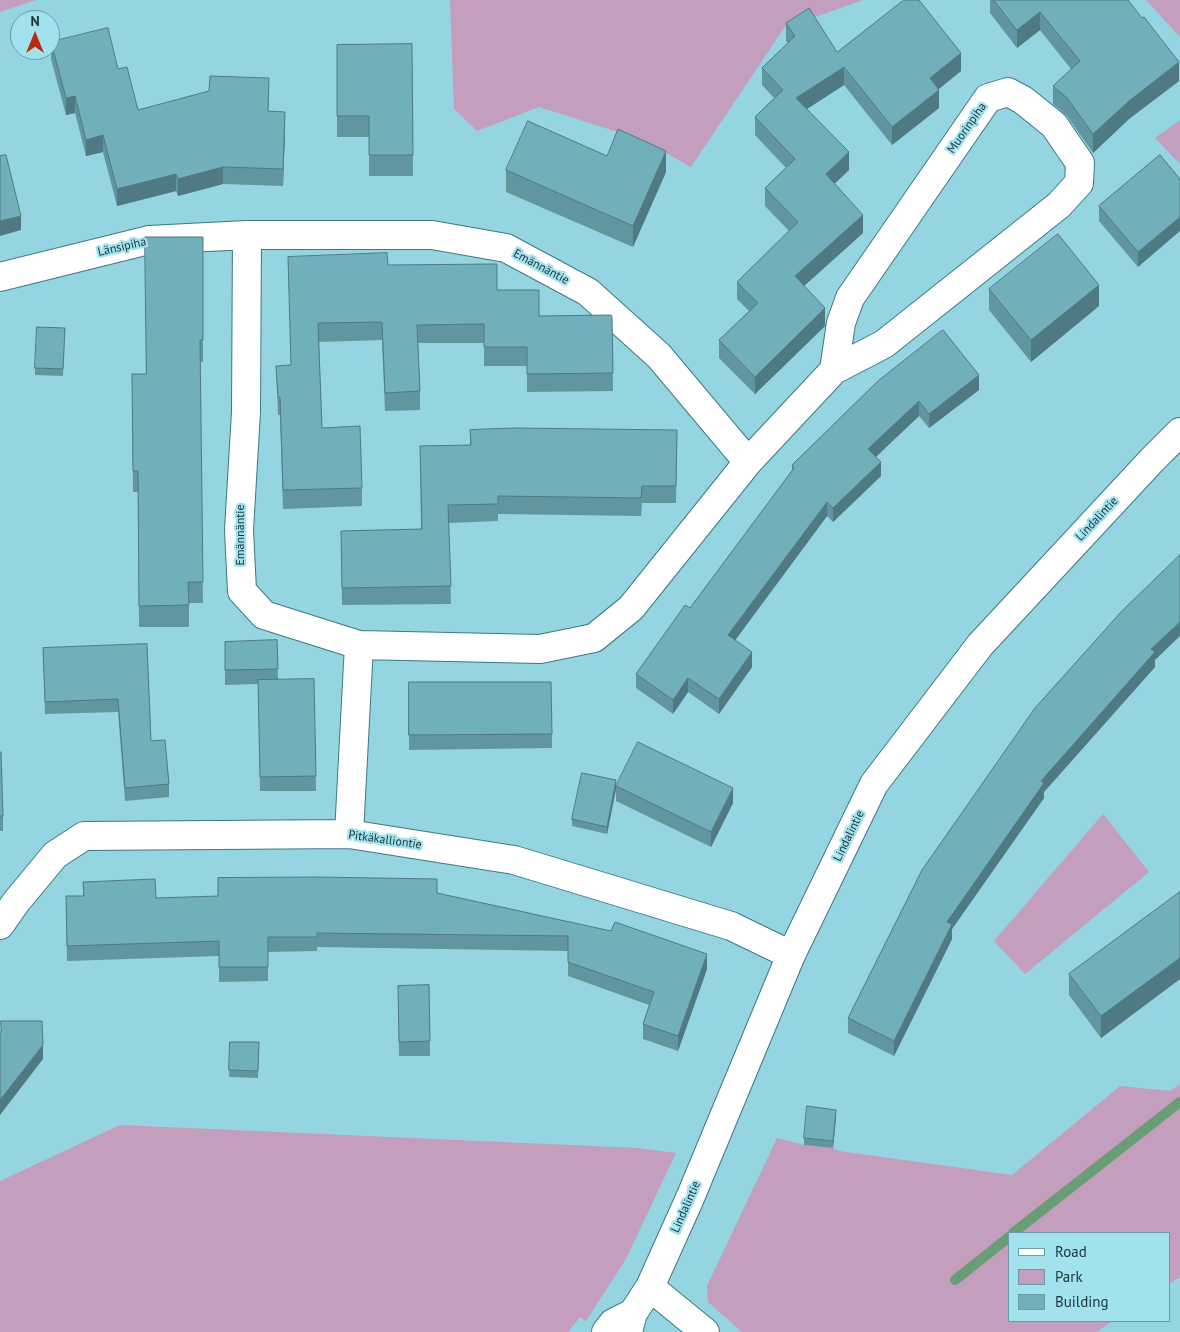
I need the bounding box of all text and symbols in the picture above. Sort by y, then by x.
north arrow [10,10,60,60]
text: N [30,12,40,30]
street label: Muorinpiha [944,100,990,156]
street label: Länsipiha [96,234,148,260]
street label: Emännäntie [511,246,571,288]
street label: Lindalintie [1073,494,1121,544]
street label: Emännäntie [234,504,248,566]
street label: Lindalintie [830,808,868,864]
street label: Pitkäkalliontie [347,828,423,852]
street label: Lindalintie [668,1179,704,1235]
legend [1008,1232,1170,1322]
text: Road [1055,1242,1087,1261]
text: Park [1055,1267,1083,1286]
text: Building [1055,1292,1109,1311]

